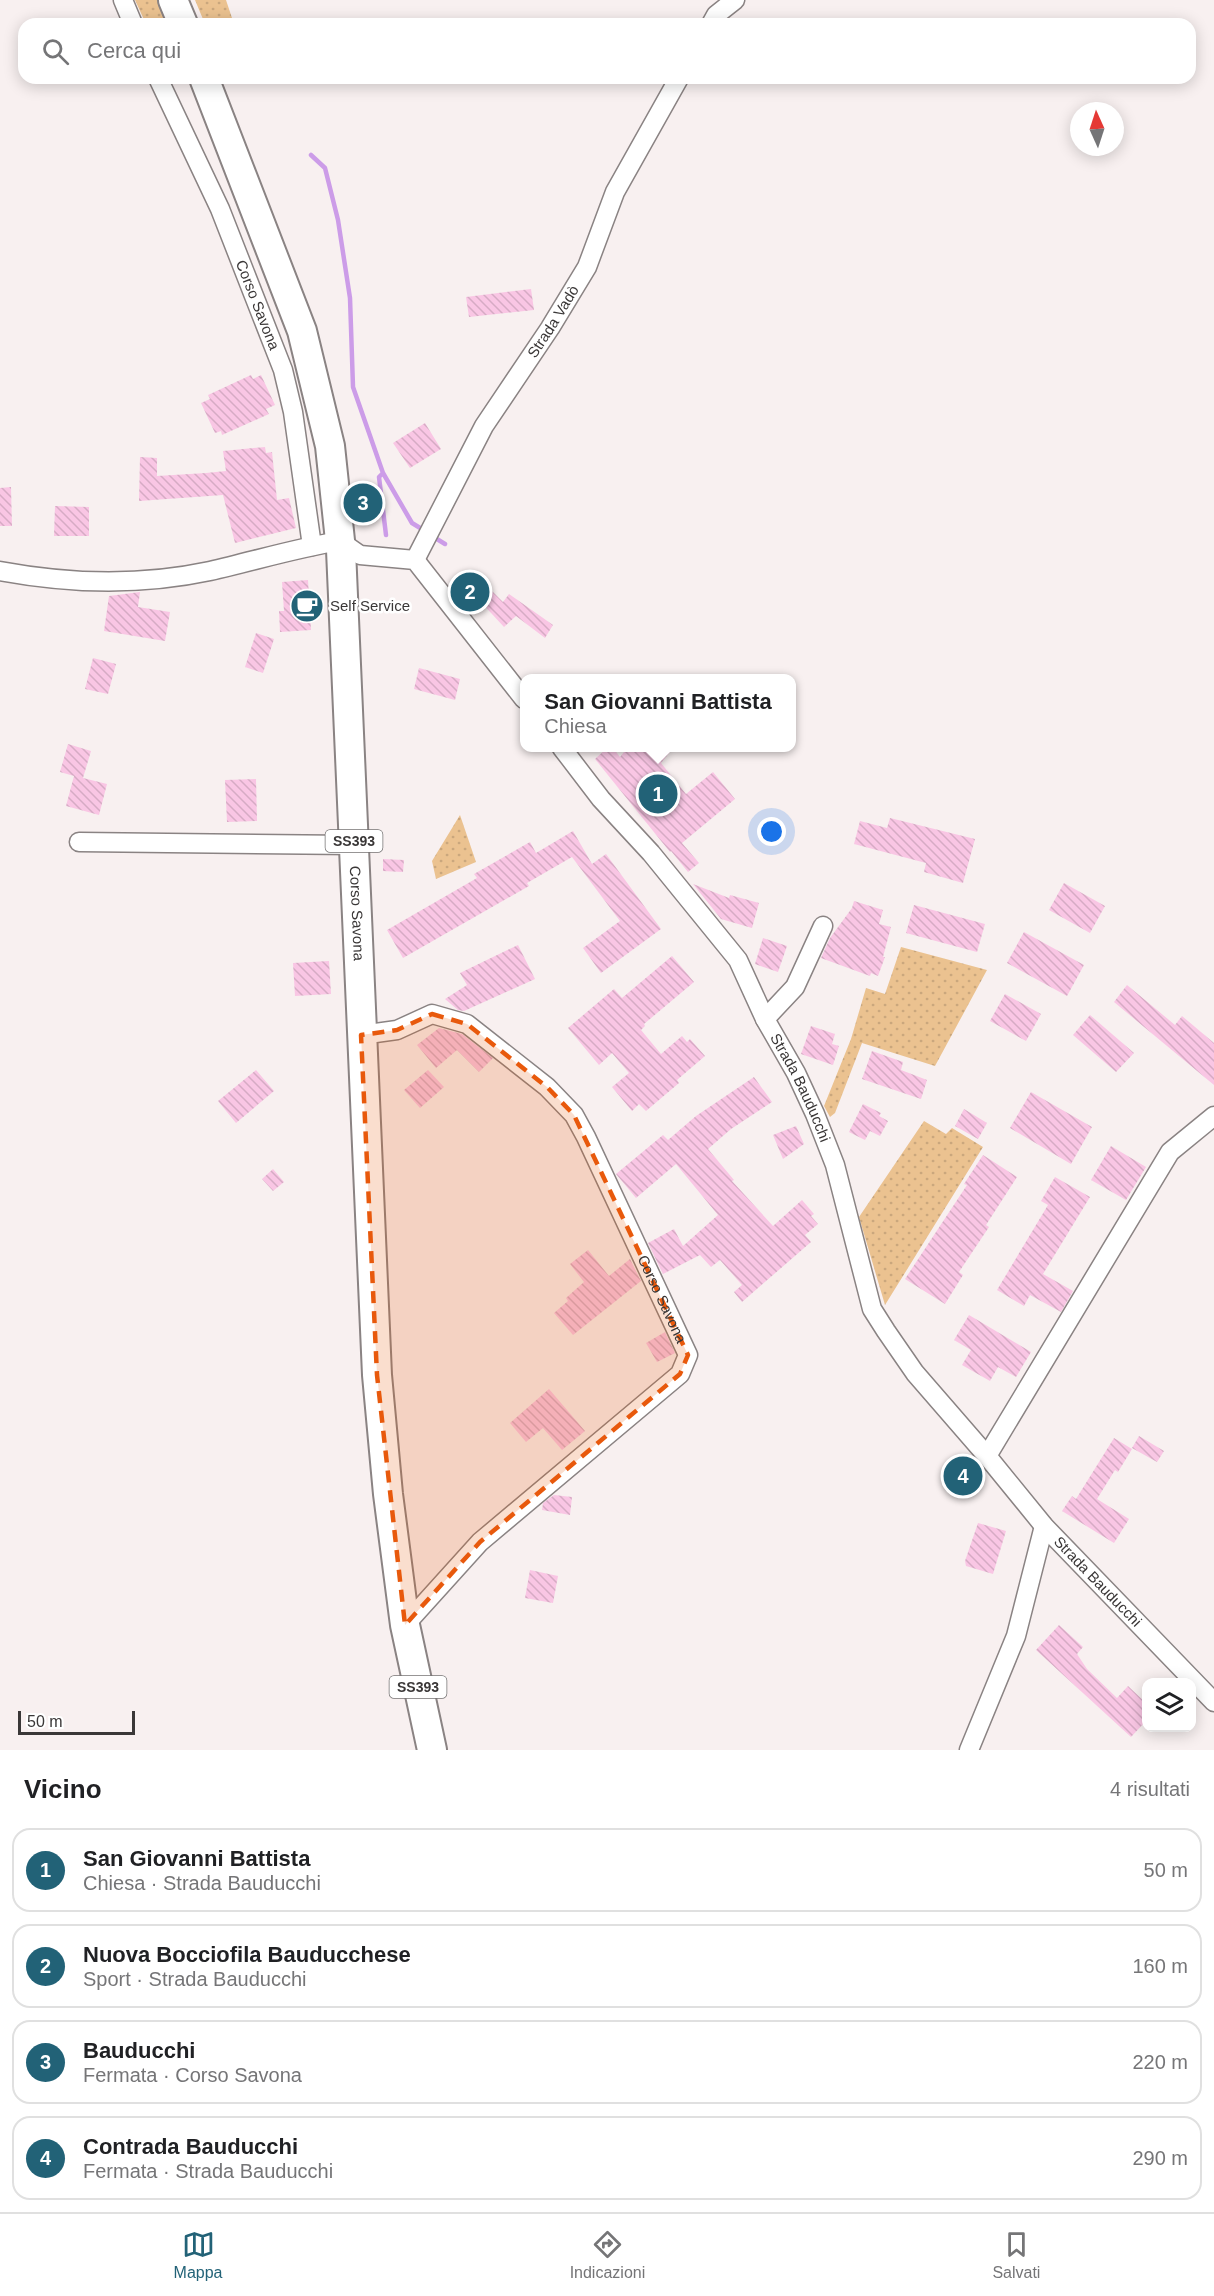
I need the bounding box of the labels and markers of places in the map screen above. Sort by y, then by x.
pin: 3 [344,480,382,526]
pin: 2 [450,570,490,614]
cafe icon: Self Service [289,588,325,624]
place label: Self Service [330,597,410,614]
pin: 1 [638,772,678,816]
pin: 4 [944,1454,982,1498]

